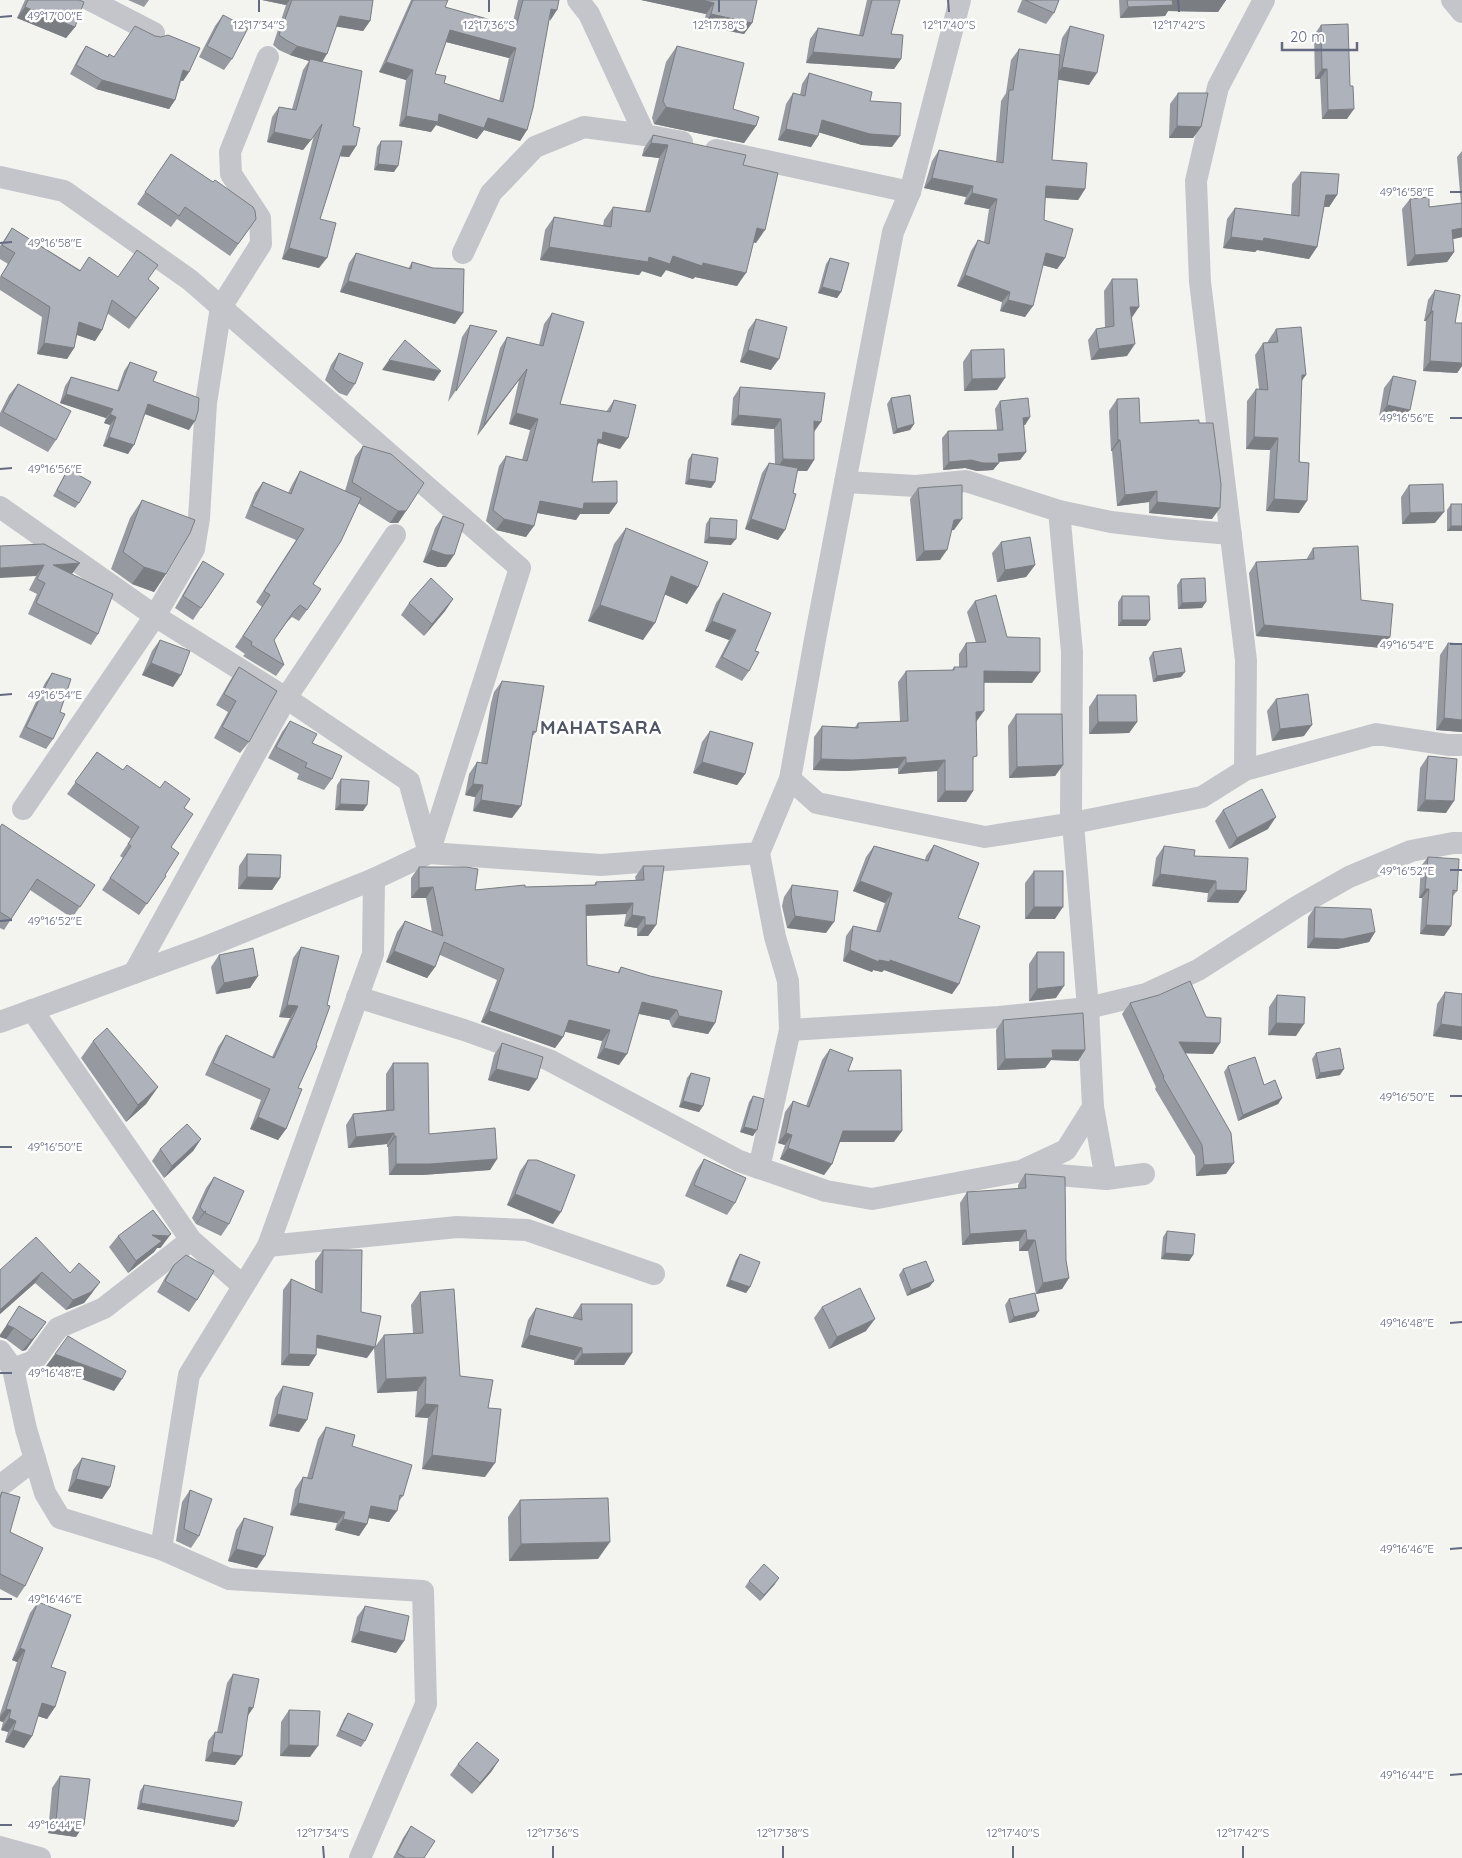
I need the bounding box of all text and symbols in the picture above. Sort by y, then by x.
text: 49°17'00"E [27,8,83,23]
text: 12°17'34"S [233,17,285,32]
text: 12°17'36"S [463,17,515,32]
text: 12°17'38"S [693,17,745,32]
text: 12°17'40"S [923,17,976,32]
text: 12°17'42"S [1153,17,1205,32]
scale bar [1282,20,1357,52]
text: 20 m [1290,27,1325,46]
text: 49°16'58"E [1380,184,1434,199]
text: 49°16'58"E [28,235,82,250]
text: 49°16'56"E [1380,410,1434,425]
text: 49°16'56"E [28,461,82,476]
text: 49°16'54"E [1380,637,1434,652]
text: 49°16'54"E [28,687,82,702]
district label: MAHATSARA [540,715,662,739]
text: 49°16'52"E [1380,863,1434,878]
text: 49°16'52"E [28,913,82,928]
text: 49°16'50"E [1379,1089,1435,1104]
text: 49°16'50"E [27,1139,83,1154]
text: 49°16'48"E [1380,1315,1434,1330]
text: 49°16'48"E [28,1365,82,1380]
text: 49°16'46"E [1380,1541,1434,1556]
text: 49°16'46"E [28,1591,82,1606]
text: 49°16'44"E [1380,1767,1434,1782]
text: 49°16'44"E [28,1817,82,1832]
text: 12°17'34"S [297,1825,349,1840]
text: 12°17'36"S [527,1825,579,1840]
text: 12°17'38"S [757,1825,809,1840]
text: 12°17'40"S [987,1825,1040,1840]
text: 12°17'42"S [1217,1825,1269,1840]

